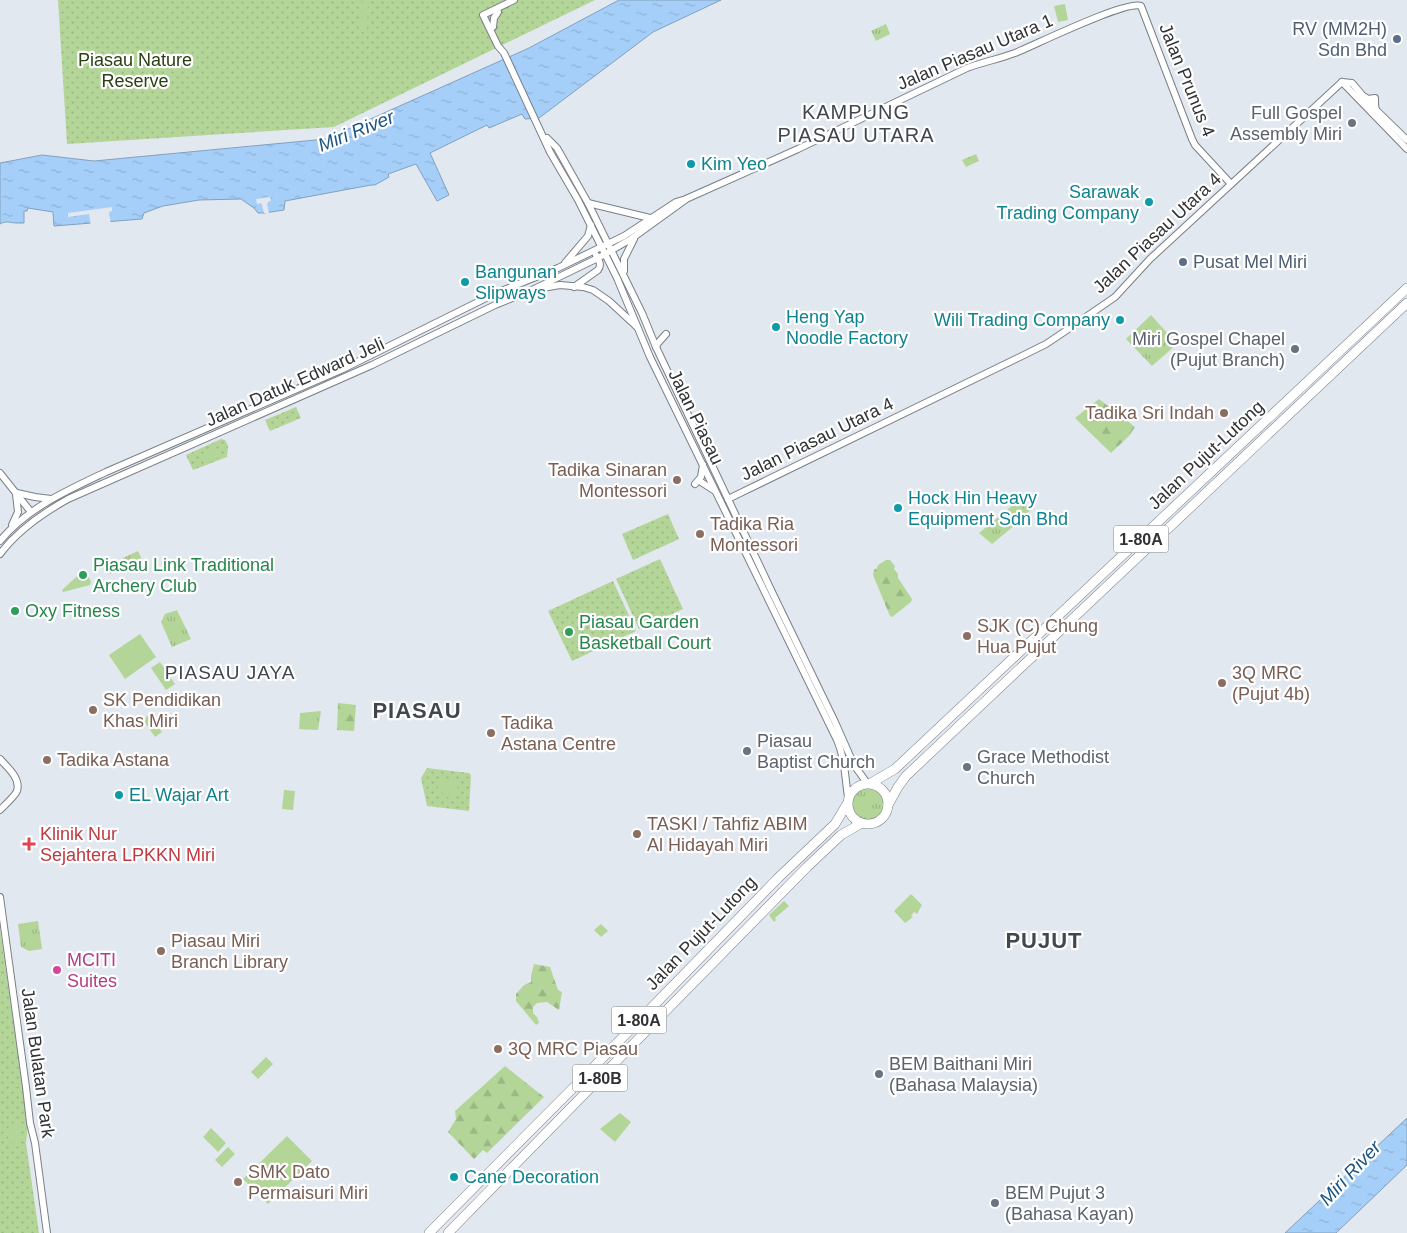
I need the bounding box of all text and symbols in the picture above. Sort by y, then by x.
street label: Jalan Piasau Utara 1 [894,10,1056,94]
place label: RV (MM2H) Sdn Bhd [1292,19,1387,60]
street label: Jalan Prunus 4 [1155,21,1219,139]
marker: RV (MM2H) Sdn Bhd [1391,33,1403,45]
park label: Piasau Nature Reserve [78,50,192,91]
district label: KAMPUNG PIASAU UTARA [777,101,935,146]
place label: Full Gospel Assembly Miri [1230,103,1342,144]
water label: Miri River [315,106,398,156]
marker: Full Gospel Assembly Miri [1346,117,1358,129]
place label: Kim Yeo [701,154,767,174]
marker: Kim Yeo [685,158,697,170]
street label: Jalan Piasau Utara 4 [1089,169,1225,297]
place label: Sarawak Trading Company [997,182,1140,223]
marker: Sarawak Trading Company [1143,196,1155,208]
place label: Pusat Mel Miri [1193,252,1307,272]
marker: Pusat Mel Miri [1177,256,1189,268]
place label: Bangunan Slipways [475,262,557,303]
marker: Bangunan Slipways [459,276,471,288]
place label: Heng Yap Noodle Factory [786,307,908,348]
place label: Wili Trading Company [934,310,1110,330]
marker: Wili Trading Company [1114,314,1126,326]
marker: Heng Yap Noodle Factory [770,321,782,333]
place label: Miri Gospel Chapel (Pujut Branch) [1132,329,1285,370]
street label: Jalan Datuk Edward Jeli [203,334,387,430]
marker: Miri Gospel Chapel (Pujut Branch) [1289,343,1301,355]
street label: Jalan Piasau [664,366,728,468]
street label: Jalan Piasau Utara 4 [738,393,896,485]
street label: Jalan Pujut-Lutong [1144,396,1268,514]
place label: Tadika Sri Indah [1085,403,1214,423]
marker: Tadika Sri Indah [1218,407,1230,419]
place label: Tadika Sinaran Montessori [548,460,667,501]
marker: Tadika Sinaran Montessori [671,474,683,486]
place label: Hock Hin Heavy Equipment Sdn Bhd [908,488,1068,529]
marker: Hock Hin Heavy Equipment Sdn Bhd [892,502,904,514]
place label: Tadika Ria Montessori [710,514,798,555]
road number: 1-80A [1114,526,1168,552]
marker: Tadika Ria Montessori [694,528,706,540]
place label: Piasau Link Traditional Archery Club [93,555,274,596]
marker: Piasau Link Traditional Archery Club [77,569,89,581]
place label: Oxy Fitness [25,601,120,621]
marker: Oxy Fitness [9,605,21,617]
place label: Piasau Garden Basketball Court [579,612,711,653]
place label: SJK (C) Chung Hua Pujut [977,616,1098,657]
marker: Piasau Garden Basketball Court [563,626,575,638]
marker: SJK (C) Chung Hua Pujut [961,630,973,642]
district label: PIASAU JAYA [165,662,295,683]
place label: 3Q MRC (Pujut 4b) [1232,663,1310,704]
marker: 3Q MRC (Pujut 4b) [1216,677,1228,689]
place label: SK Pendidikan Khas Miri [103,690,221,731]
district label: PIASAU [372,698,462,723]
marker: SK Pendidikan Khas Miri [87,704,99,716]
place label: Tadika Astana Centre [501,713,616,754]
marker: Tadika Astana Centre [485,727,497,739]
place label: Piasau Baptist Church [757,731,875,772]
marker: Piasau Baptist Church [741,745,753,757]
place label: Grace Methodist Church [977,747,1109,788]
place label: Tadika Astana [57,750,170,770]
marker: Tadika Astana [41,754,53,766]
marker: Grace Methodist Church [961,761,973,773]
place label: EL Wajar Art [129,785,229,805]
marker: EL Wajar Art [113,789,125,801]
place label: TASKI / Tahfiz ABIM Al Hidayah Miri [647,814,807,855]
place label: Klinik Nur Sejahtera LPKKN Miri [40,824,215,865]
marker: TASKI / Tahfiz ABIM Al Hidayah Miri [631,828,643,840]
marker: Klinik Nur Sejahtera LPKKN Miri [22,837,36,851]
street label: Jalan Pujut-Lutong [642,872,760,994]
district label: PUJUT [1005,928,1083,953]
place label: Piasau Miri Branch Library [171,931,288,972]
marker: Piasau Miri Branch Library [155,945,167,957]
place label: MCITI Suites [67,950,117,991]
marker: MCITI Suites [51,964,63,976]
street label: Jalan Bulatan Park [18,987,59,1140]
road number: 1-80A [612,1006,666,1034]
place label: 3Q MRC Piasau [508,1039,638,1059]
marker: 3Q MRC Piasau [492,1043,504,1055]
place label: BEM Baithani Miri (Bahasa Malaysia) [889,1054,1038,1095]
road number: 1-80B [572,1064,628,1092]
marker: BEM Baithani Miri (Bahasa Malaysia) [873,1068,885,1080]
water label: Miri River [1315,1136,1385,1209]
place label: SMK Dato Permaisuri Miri [248,1162,368,1203]
place label: Cane Decoration [464,1167,599,1187]
marker: Cane Decoration [448,1171,460,1183]
marker: SMK Dato Permaisuri Miri [232,1176,244,1188]
place label: BEM Pujut 3 (Bahasa Kayan) [1005,1183,1134,1224]
marker: BEM Pujut 3 (Bahasa Kayan) [989,1197,1001,1209]

